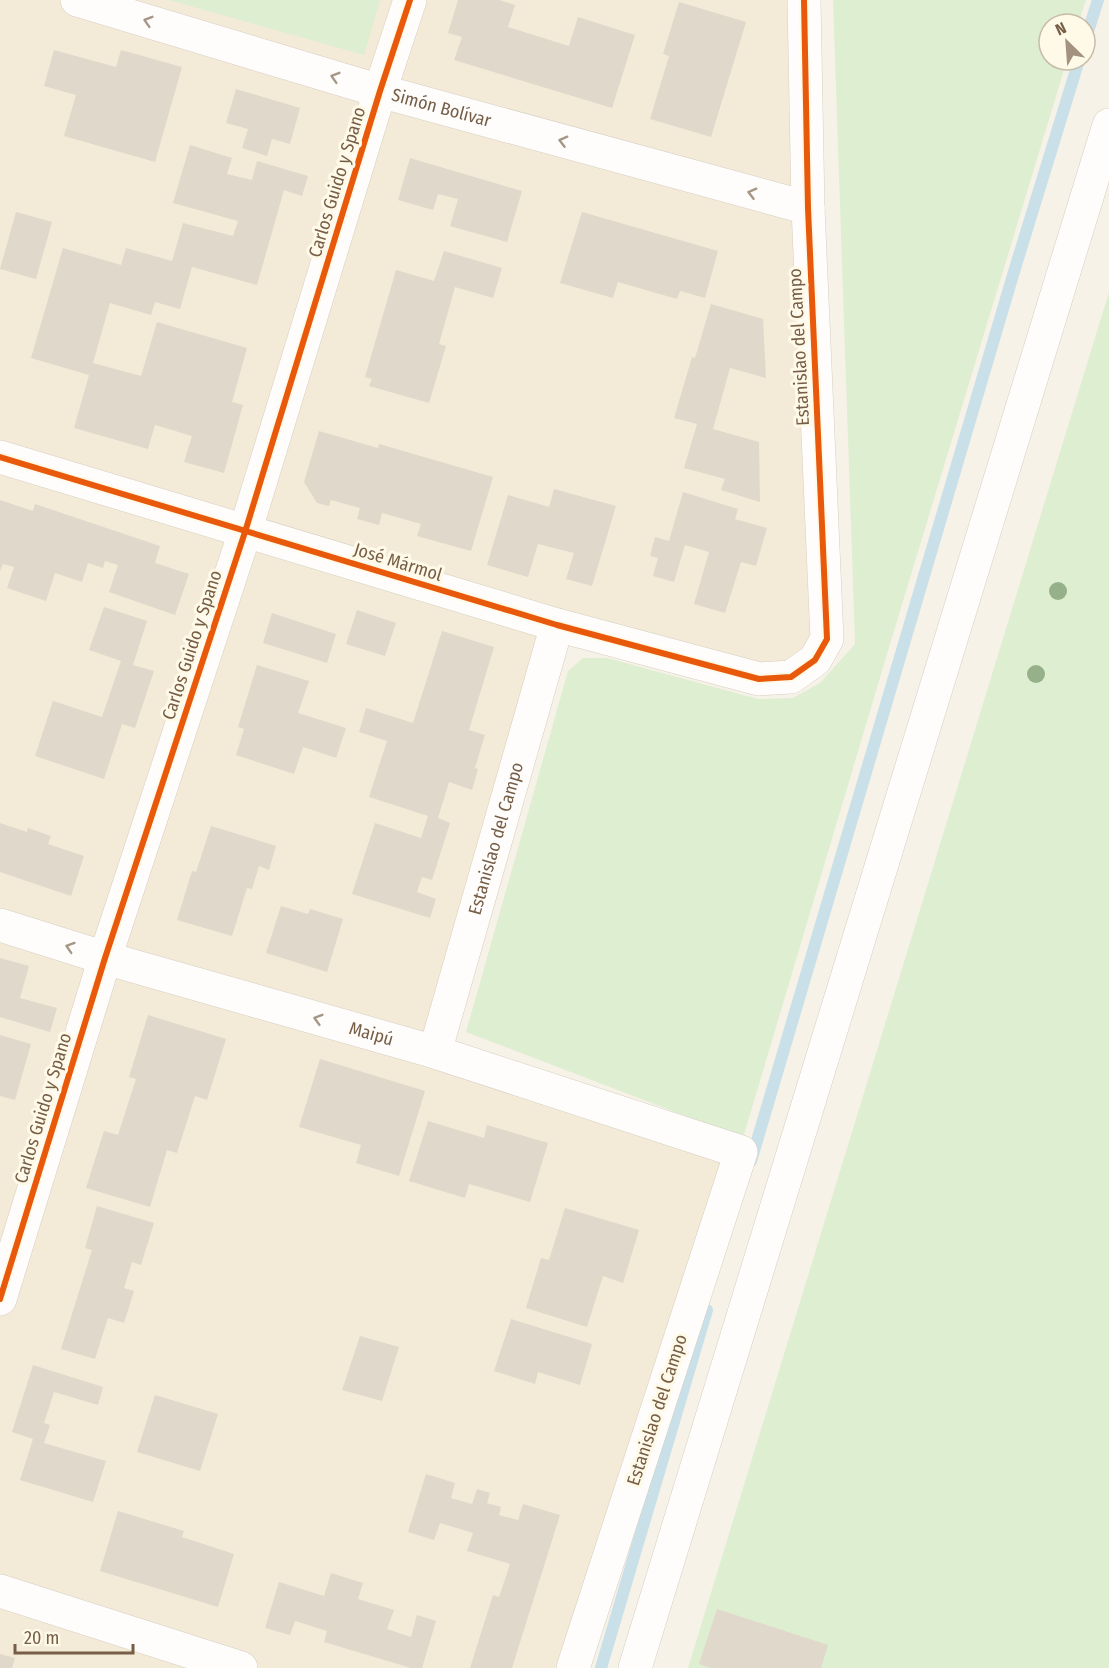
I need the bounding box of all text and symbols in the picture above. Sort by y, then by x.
north arrow [1037,12,1097,72]
one-way arrow [143,16,154,29]
text: N [1053,18,1069,39]
one-way arrow [330,72,341,84]
street label: Simón Bolívar [389,84,494,132]
street label: Carlos Guido y Spano [304,104,370,260]
one-way arrow [559,136,569,148]
one-way arrow [747,187,757,200]
street label: Estanislao del Campo [784,268,814,426]
street label: José Mármol [351,538,445,586]
street label: Carlos Guido y Spano [157,567,227,723]
street label: Estanislao del Campo [464,760,528,917]
one-way arrow [65,942,76,955]
one-way arrow [313,1014,324,1026]
street label: Maipú [347,1017,396,1051]
street label: Carlos Guido y Spano [10,1030,76,1186]
street label: Estanislao del Campo [622,1332,692,1488]
scale bar [15,1617,134,1655]
text: 20 m [24,1627,59,1649]

